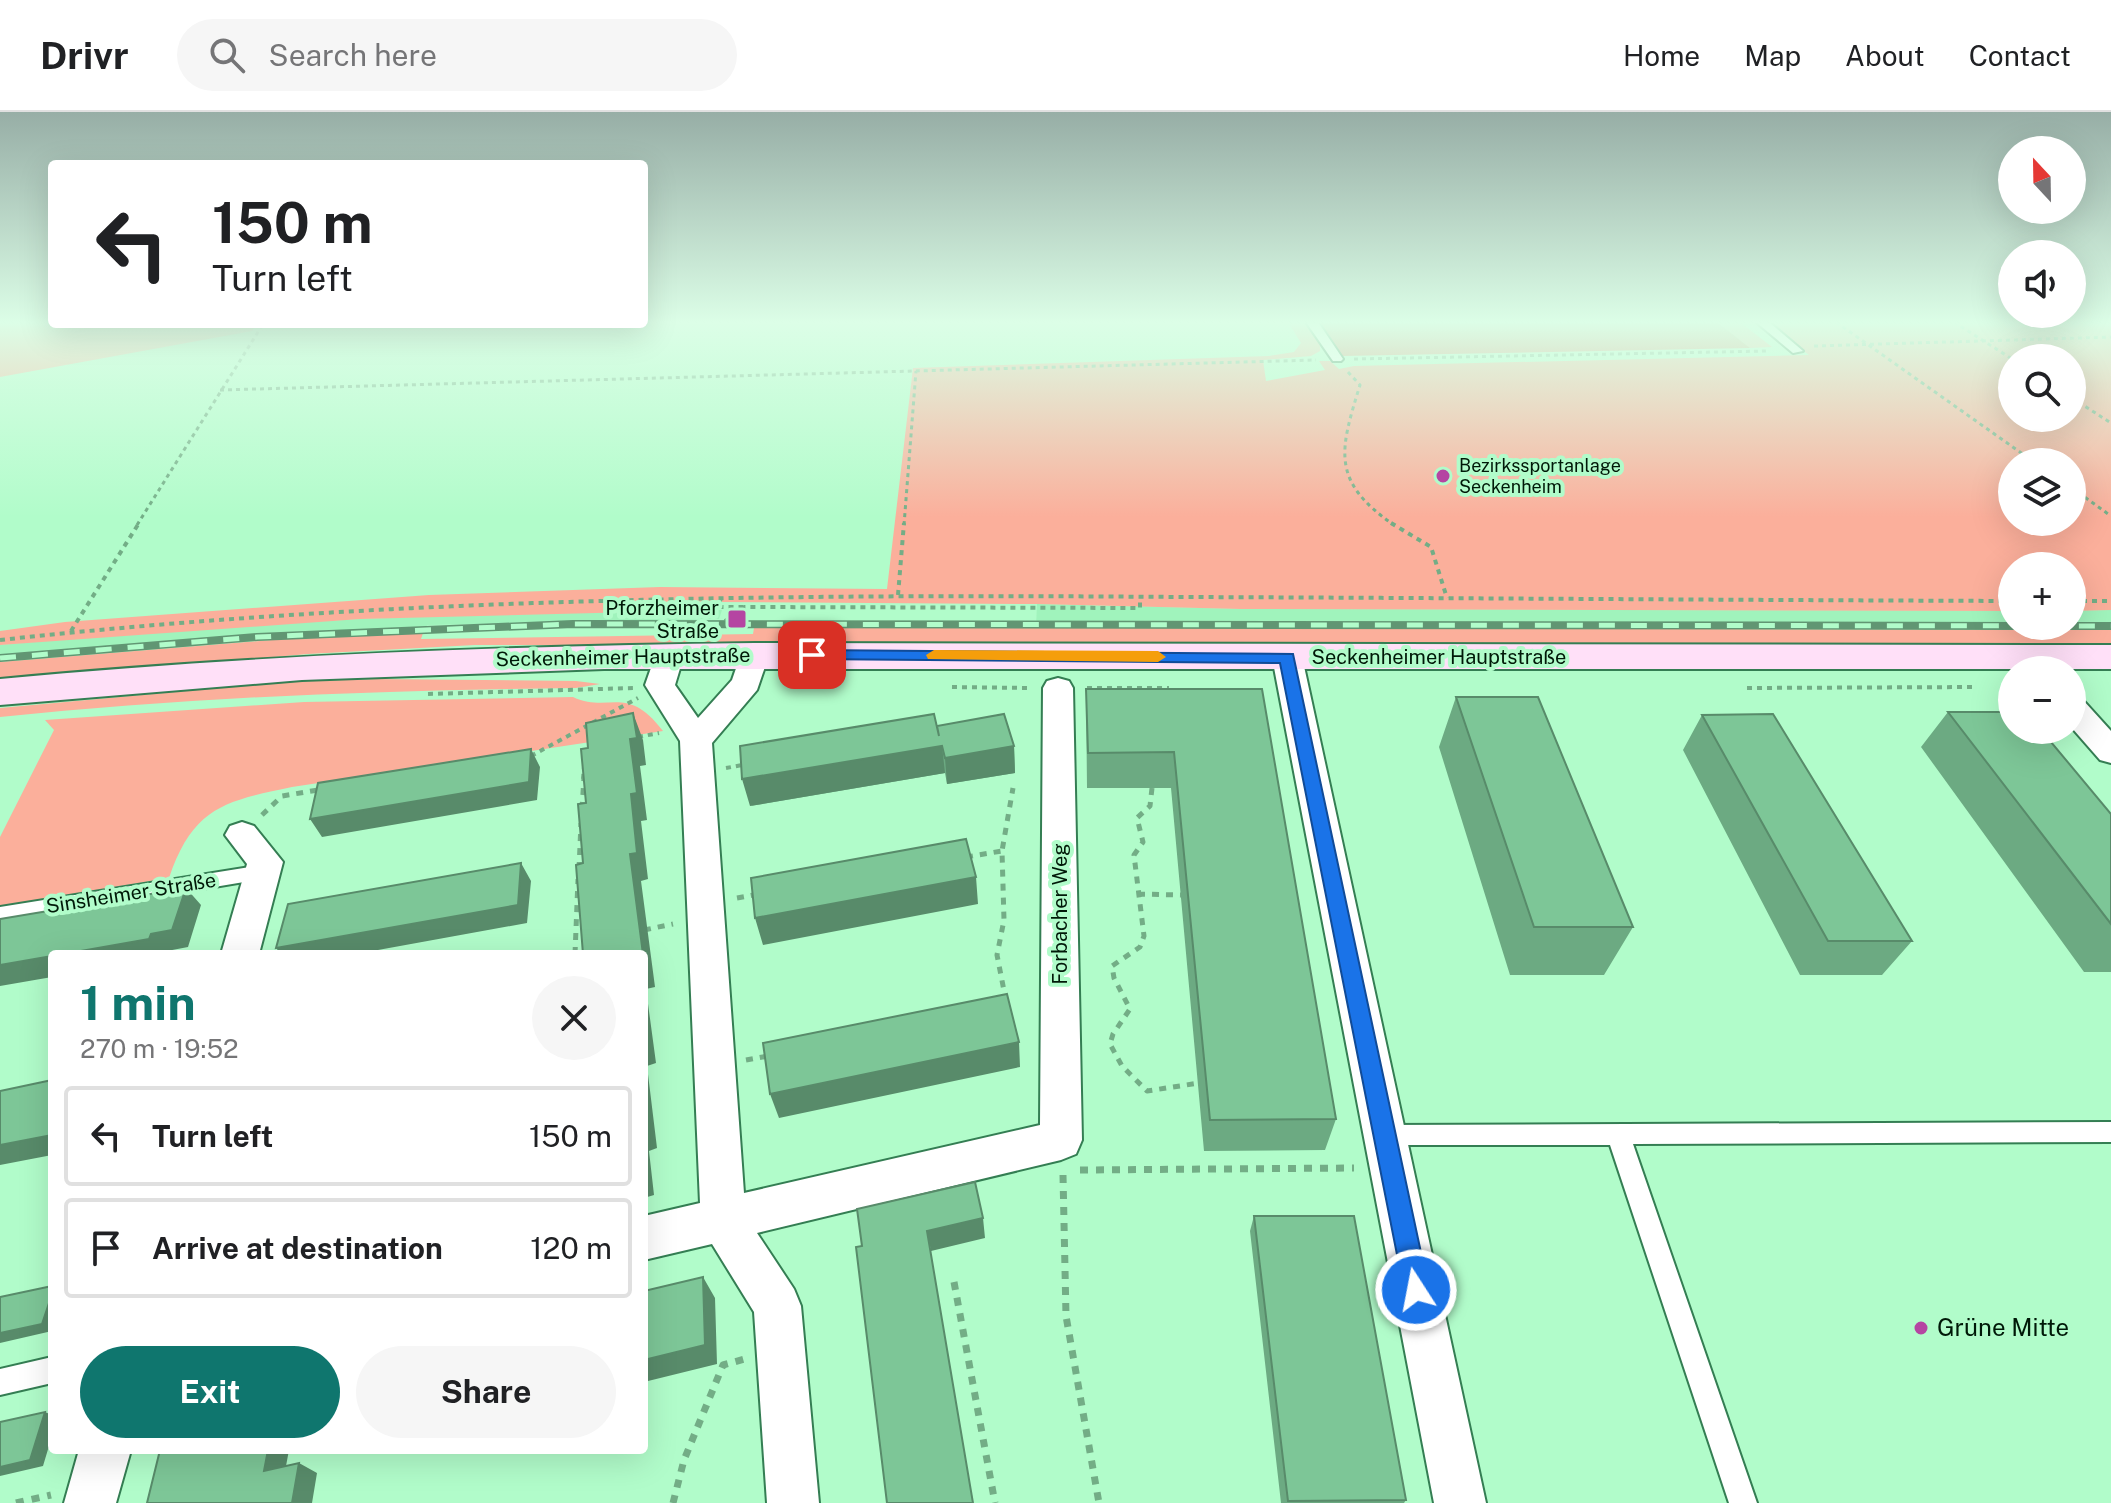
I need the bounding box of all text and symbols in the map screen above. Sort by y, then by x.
search box [177,19,737,91]
text: Drivr [40,33,129,78]
icon: search [205,33,249,77]
text: Search here [269,37,437,73]
text: Home [1623,39,1700,72]
text: Map [1744,39,1801,72]
text: About [1845,39,1925,72]
text: Contact [1969,39,2071,72]
north arrow [1998,136,2086,224]
map controls [1998,136,2086,744]
text: 150 m [212,190,373,256]
icon: left [80,192,184,296]
button: sound [1998,240,2086,328]
text: Turn left [212,257,353,299]
button: search [1998,344,2086,432]
button: layers [1998,448,2086,536]
place label: Bezirkssportanlage Seckenheim [1459,455,1621,497]
marker: Bezirkssportanlage Seckenheim [1434,467,1452,485]
button: + [1998,552,2086,640]
place label: Pforzheimer Straße [605,596,719,643]
marker: Pforzheimer Straße [726,608,748,630]
pin [778,621,846,689]
icon: arrive [790,633,834,677]
street label: Seckenheimer Hauptstraße [495,643,751,671]
street label: Seckenheimer Hauptstraße [1312,645,1566,669]
button: − [1998,656,2086,744]
street label: Forbacher Weg [1048,843,1072,985]
street label: Sinsheimer Straße [44,868,218,918]
text: 1 min [80,974,196,1031]
button: close [532,976,616,1060]
text: 270 m · 19:52 [80,1033,239,1064]
icon: left [84,1114,128,1158]
text: Turn left [152,1118,273,1154]
text: 150 m [529,1118,612,1154]
icon: arrive [84,1226,128,1270]
text: Arrive at destination [152,1230,443,1266]
text: 120 m [530,1230,612,1266]
position arrow [1374,1248,1458,1332]
place label: Grüne Mitte [1937,1313,2069,1341]
marker: Grüne Mitte [1912,1319,1930,1337]
button: Exit [80,1346,340,1438]
button: Share [356,1346,616,1438]

